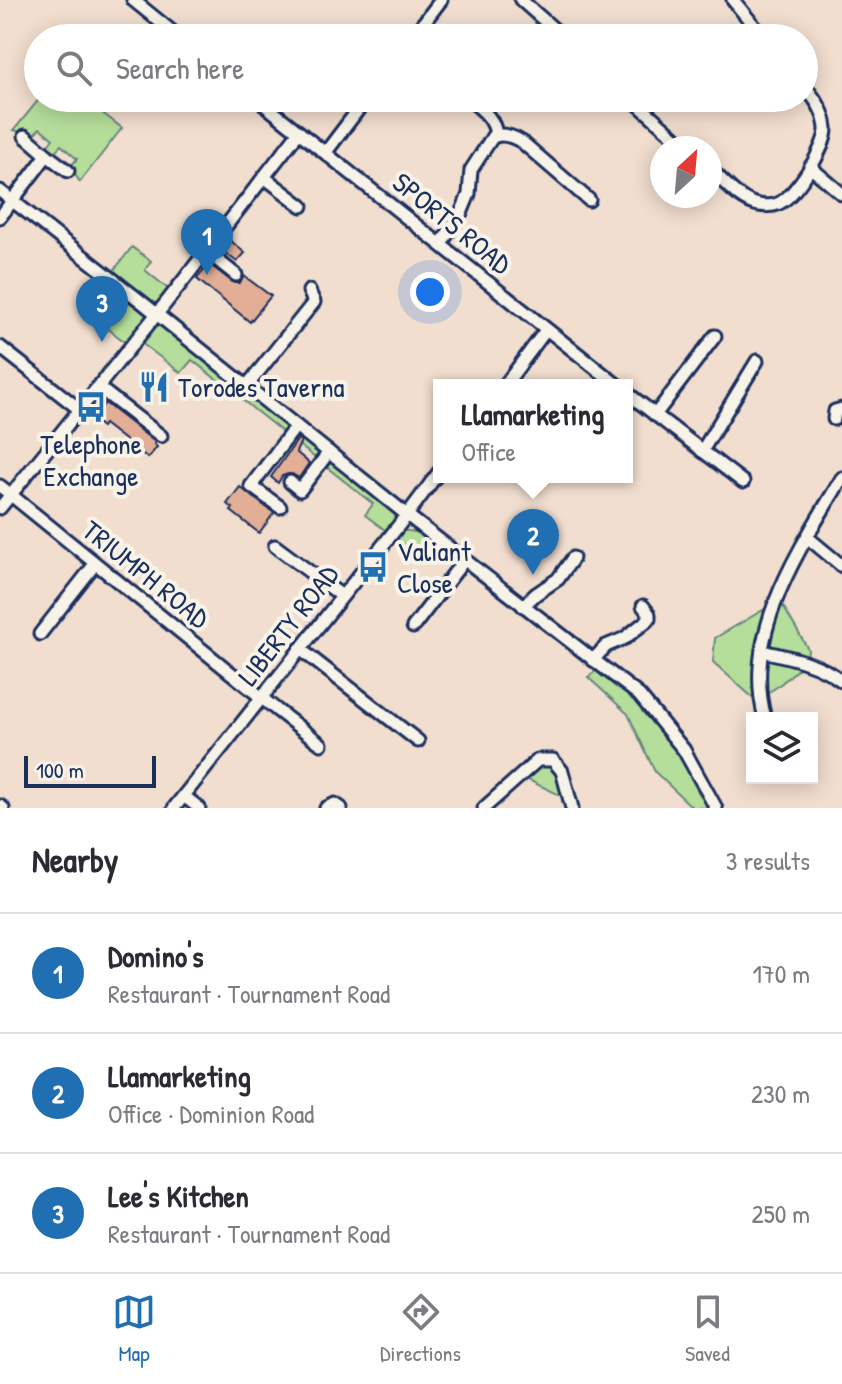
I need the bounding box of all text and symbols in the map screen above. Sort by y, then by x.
search box [24,24,818,112]
icon: search [52,46,96,90]
text: Search here [116,48,244,88]
north arrow [650,136,722,208]
street label: SPORTS ROAD [385,163,520,283]
pin: 1 [181,209,233,275]
your location [410,272,450,312]
pin: 3 [76,276,128,342]
place label: Torodes Taverna [178,368,345,406]
restaurant icon: Torodes Taverna [137,370,171,404]
popup [433,379,633,483]
bus stop icon: Telephone Exchange [74,390,108,424]
text: Llamarketing [462,394,604,434]
place label: Telephone Exchange [40,425,142,495]
text: Office [462,434,516,469]
pin: 2 [507,509,559,575]
street label: TRIUMPH ROAD [75,511,218,637]
place label: Valiant Close [397,532,471,602]
bus stop icon: Valiant Close [356,550,390,584]
street label: LIBERTY ROAD [229,556,348,693]
map controls [746,712,818,784]
button: layers [746,712,818,784]
scale bar [24,752,156,788]
text: 100 m [36,755,84,785]
text: Nearby [32,837,118,883]
text: 3 results [726,843,810,878]
text: Domino's [108,936,204,976]
text: 1 [53,956,63,991]
text: 170 m [752,956,810,991]
text: Restaurant · Tournament Road [108,976,390,1011]
text: Llamarketing [108,1056,251,1096]
text: 2 [52,1076,64,1111]
text: 230 m [751,1076,810,1111]
text: Office · Dominion Road [108,1096,314,1131]
text: Lee's Kitchen [108,1176,249,1216]
text: 3 [52,1196,64,1231]
text: 250 m [752,1196,810,1231]
text: Restaurant · Tournament Road [108,1216,390,1251]
tab: Map [112,1290,156,1368]
tab: Directions [380,1290,461,1368]
tab: Saved [685,1290,730,1368]

